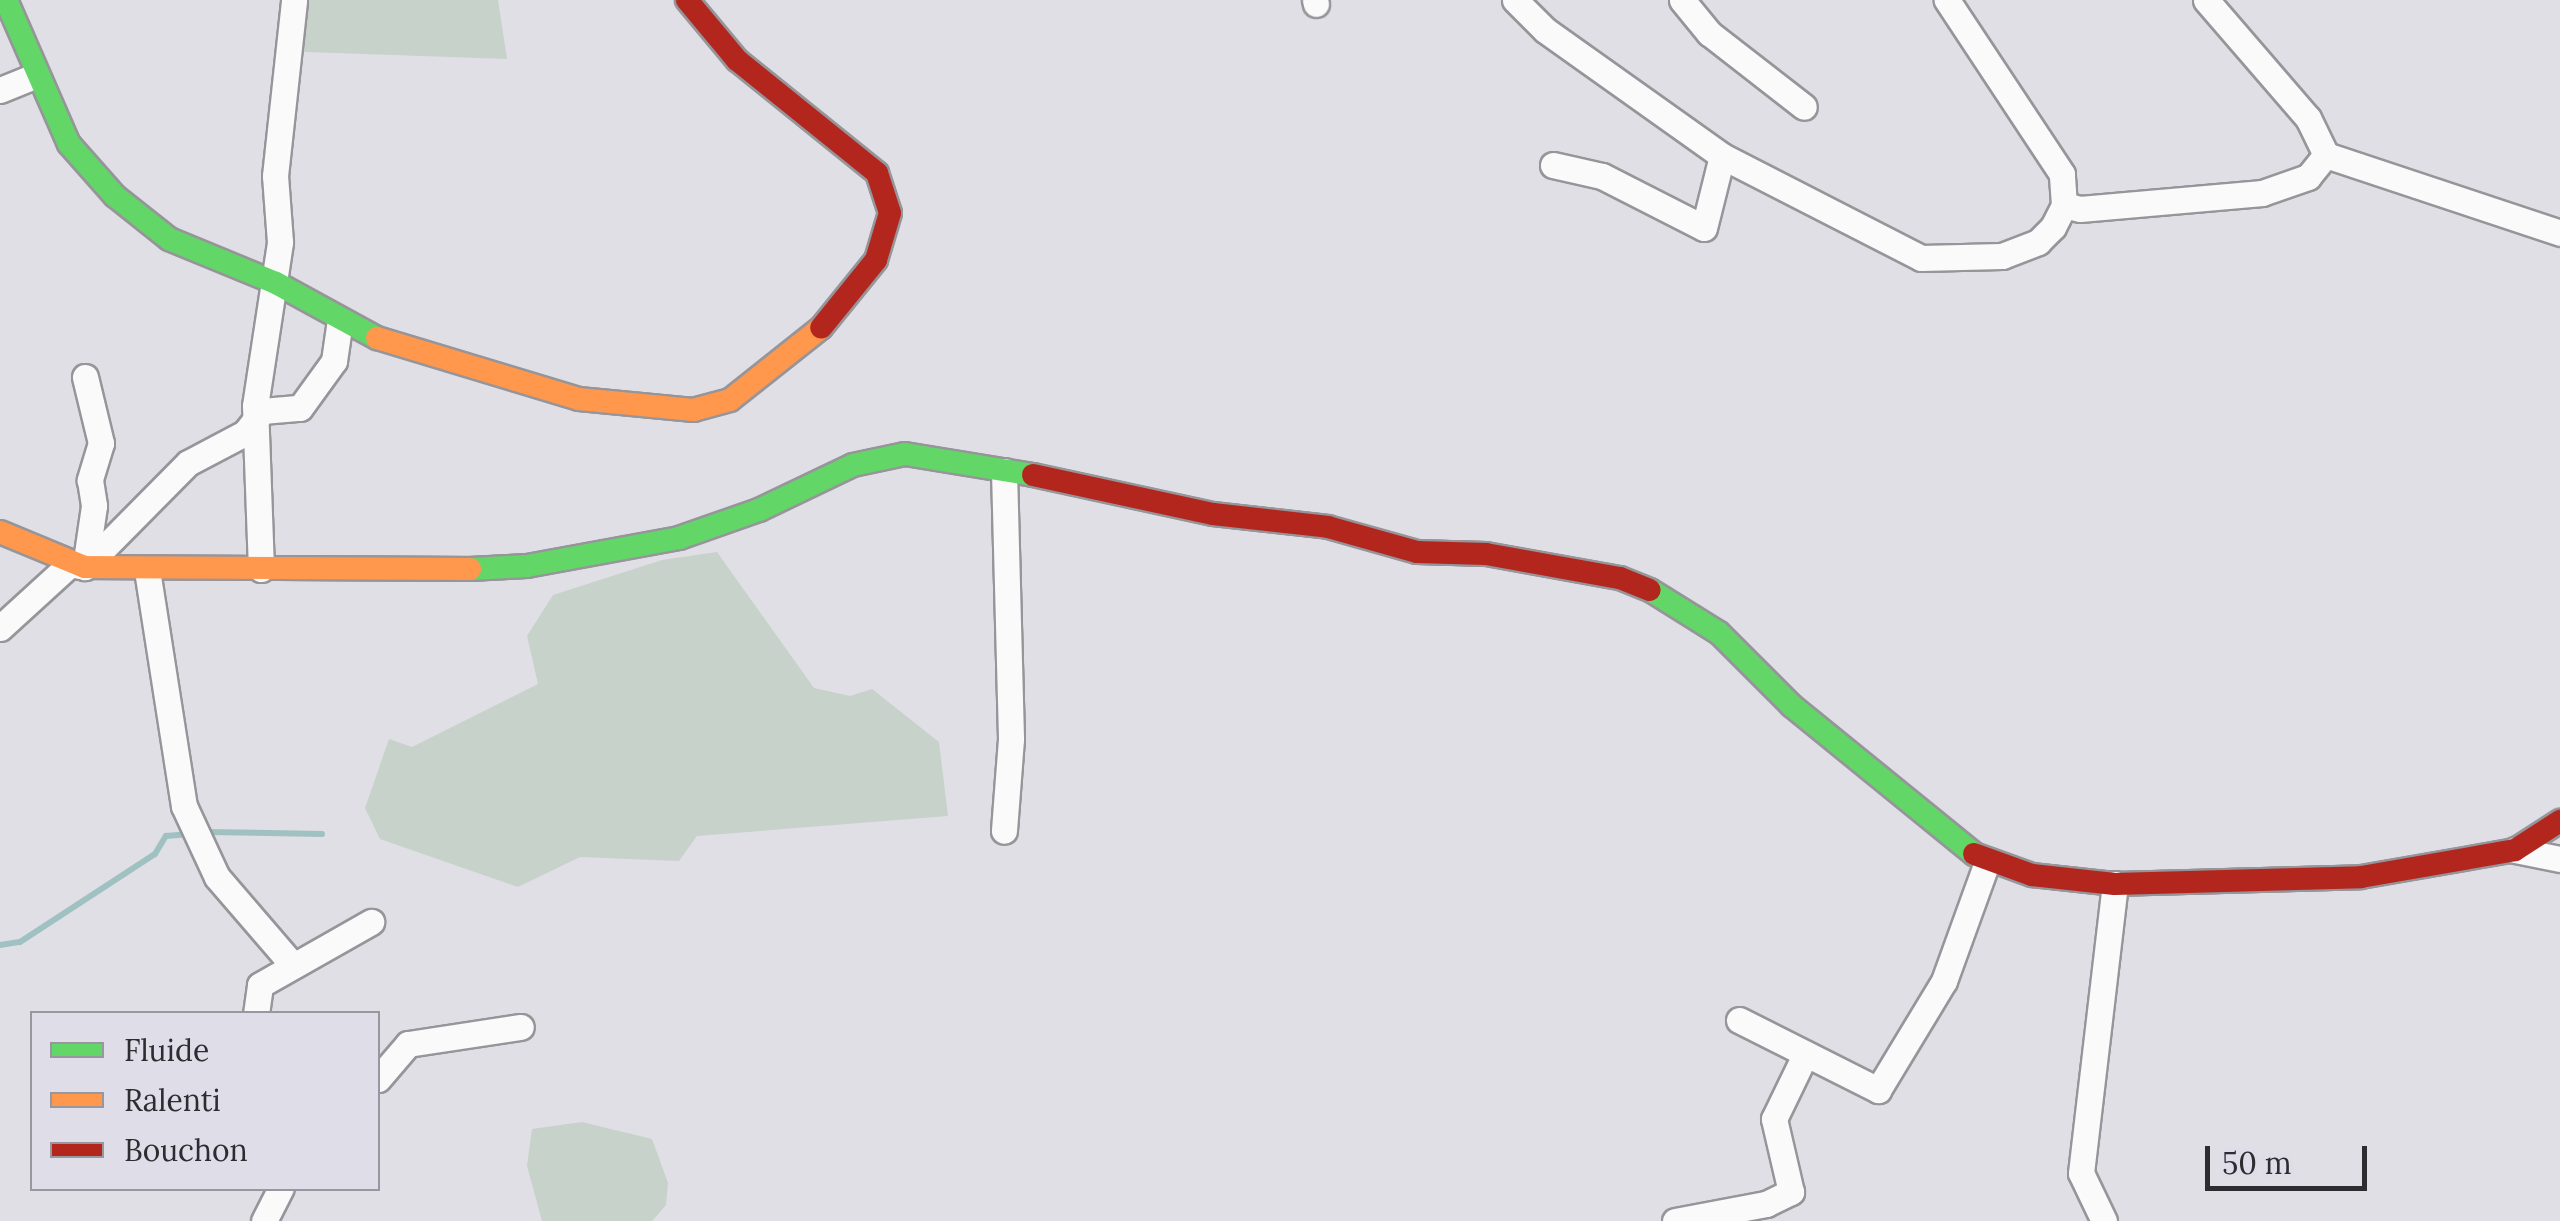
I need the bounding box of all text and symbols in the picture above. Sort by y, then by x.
legend [30,1011,380,1191]
text: Fluide [124,1031,209,1069]
text: Ralenti [124,1081,221,1119]
scale bar [2210,1126,2372,1188]
text: Bouchon [124,1131,248,1169]
text: 50 m [2222,1144,2292,1182]

